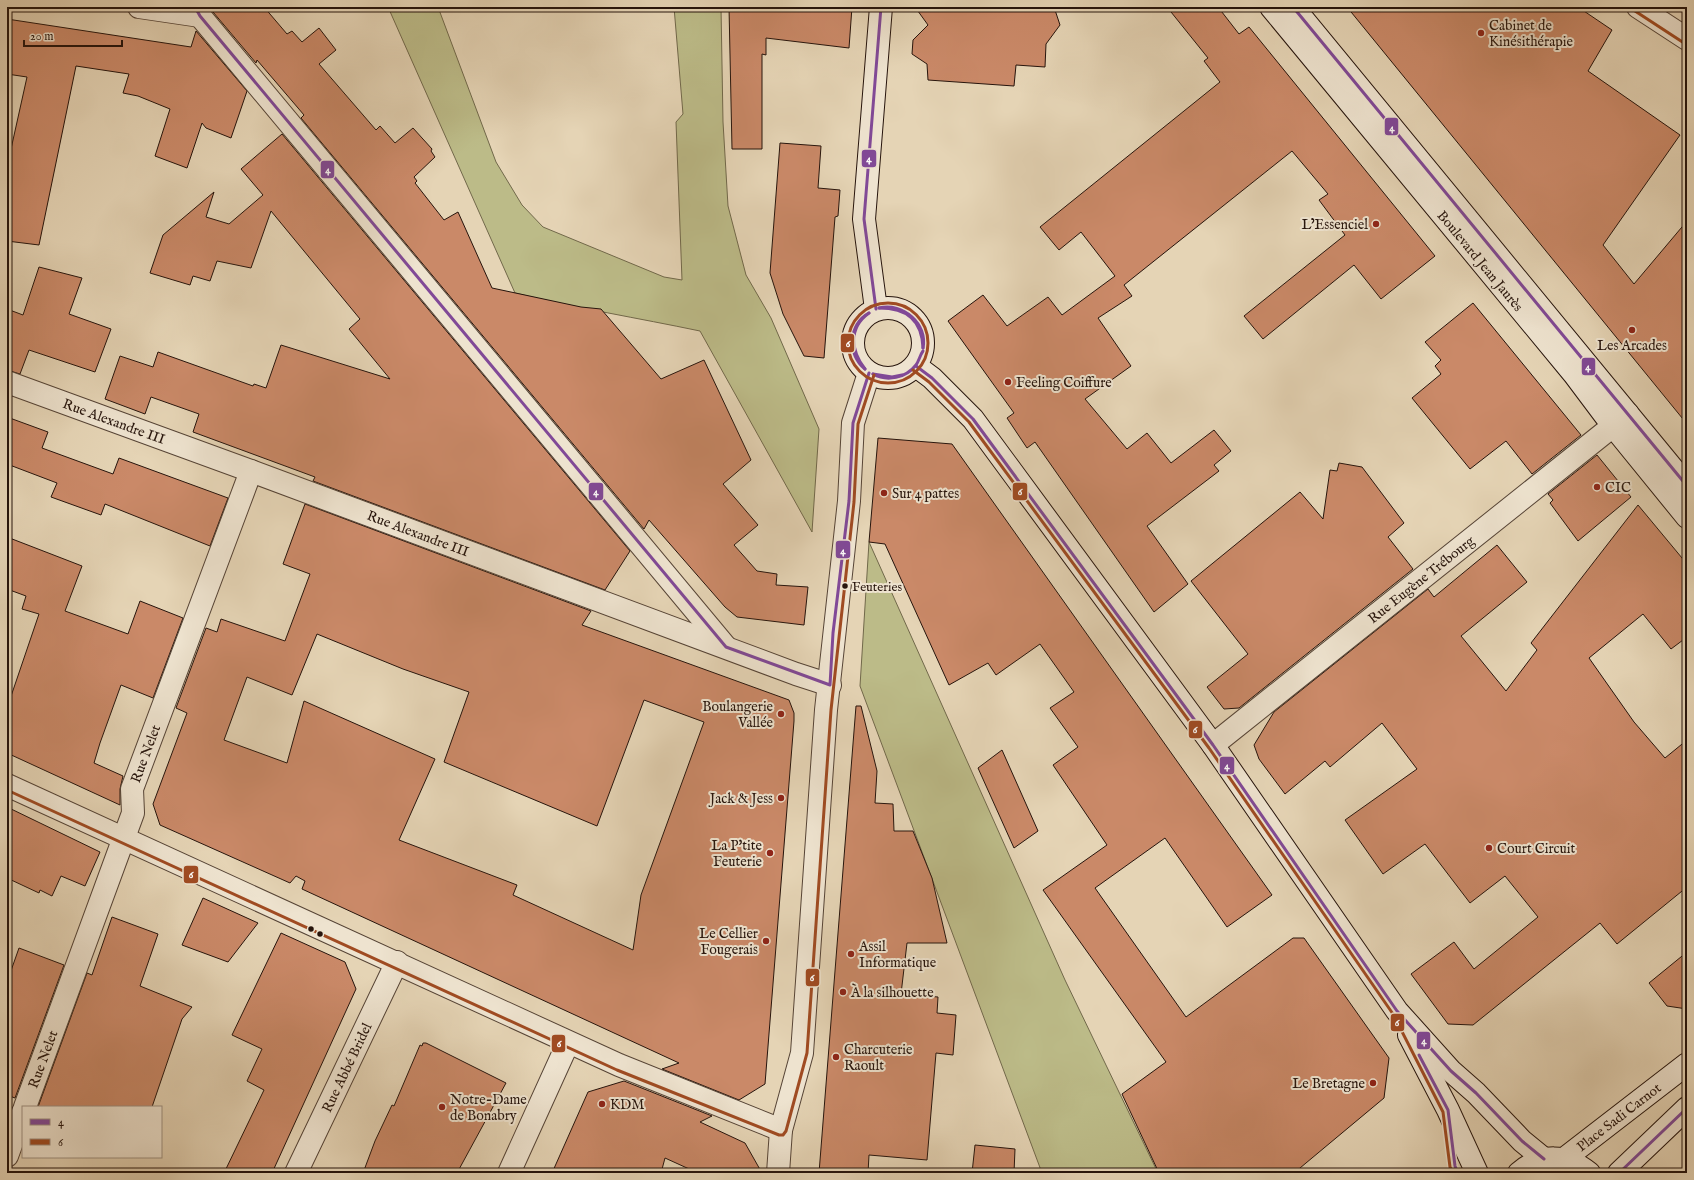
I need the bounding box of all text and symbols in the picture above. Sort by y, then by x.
place label: Cabinet de Kinésithérapie [1489,17,1573,51]
scale bar [24,22,122,48]
marker: Cabinet de Kinésithérapie [1476,28,1486,38]
text: 20 m [30,29,53,44]
line badge: 4 [1384,117,1399,136]
text: 4 [1388,121,1395,135]
line badge: 4 [861,149,877,168]
text: 4 [865,152,872,166]
line badge: 4 [320,160,335,179]
text: 4 [324,163,331,177]
street label: Boulevard Jean Jaurès [1433,207,1527,316]
place label: L’Essenciel [1302,216,1368,234]
marker: L’Essenciel [1371,219,1381,229]
marker: Les Arcades [1627,325,1637,335]
line badge: 6 [840,333,855,353]
text: 6 [846,337,852,351]
place label: Les Arcades [1597,337,1667,355]
line badge: 4 [1581,357,1596,376]
text: 4 [1584,360,1591,374]
place label: Feeling Coiffure [1016,374,1112,392]
marker: Feeling Coiffure [1003,377,1013,387]
street label: Rue Alexandre III [60,395,167,449]
place label: CIC [1605,479,1631,497]
line badge: 4 [588,482,604,501]
line badge: 6 [1012,482,1028,501]
marker: CIC [1592,482,1602,492]
text: 4 [592,485,599,499]
place label: Sur 4 pattes [892,485,959,503]
text: 6 [1018,485,1024,499]
marker: Sur 4 pattes [879,488,889,498]
street label: Rue Alexandre III [364,507,471,561]
street label: Rue Eugène Trébourg [1365,532,1479,628]
line badge: 4 [835,540,851,559]
text: 4 [839,544,846,558]
place label: Feuteries [852,579,902,596]
marker: Feuteries [840,581,850,591]
place label: Boulangerie Vallée [702,698,774,732]
marker: Boulangerie Vallée [776,709,786,719]
line badge: 6 [1188,720,1203,739]
street label: Rue Nelet [127,722,165,785]
text: 6 [1193,723,1199,737]
line badge: 4 [1219,756,1235,775]
text: 4 [1223,759,1230,773]
place label: Jack & Jess [708,790,773,808]
marker: Jack & Jess [776,793,786,803]
place label: La P'tite Feuterie [711,837,763,871]
place label: Court Circuit [1497,840,1576,858]
marker: Court Circuit [1484,843,1494,853]
marker: La P'tite Feuterie [765,848,775,858]
line badge: 6 [183,865,199,884]
text: 6 [189,868,195,882]
unlabelled marker [306,924,316,934]
place label: Le Cellier Fougerais [699,925,758,959]
unlabelled marker [315,929,325,939]
marker: Le Cellier Fougerais [761,936,771,946]
place label: Assil Informatique [858,938,937,972]
marker: Assil Informatique [846,949,856,959]
line badge: 6 [805,968,820,987]
text: 6 [810,971,816,985]
place label: À la silhouette [850,983,934,1002]
marker: À la silhouette [838,987,848,997]
line badge: 6 [1390,1013,1405,1032]
text: 6 [1395,1016,1401,1030]
street label: Rue Abbé Bridel [318,1020,377,1116]
street label: Rue Nelet [25,1028,62,1091]
line badge: 4 [1416,1031,1431,1050]
line badge: 6 [551,1034,566,1053]
text: 4 [1420,1034,1427,1048]
text: 6 [557,1037,563,1051]
place label: Charcuterie Raoult [844,1041,913,1075]
marker: Charcuterie Raoult [831,1052,841,1062]
place label: Le Bretagne [1292,1075,1366,1093]
marker: Le Bretagne [1368,1078,1378,1088]
street label: Place Sadi Carnot [1573,1079,1665,1156]
place label: Notre-Dame de Bonabry [450,1091,527,1125]
place label: KDM [610,1096,644,1114]
marker: KDM [597,1099,607,1109]
marker: Notre-Dame de Bonabry [437,1102,447,1112]
legend [22,1106,162,1158]
text: 4 [58,1115,64,1130]
text: 6 [58,1135,64,1150]

